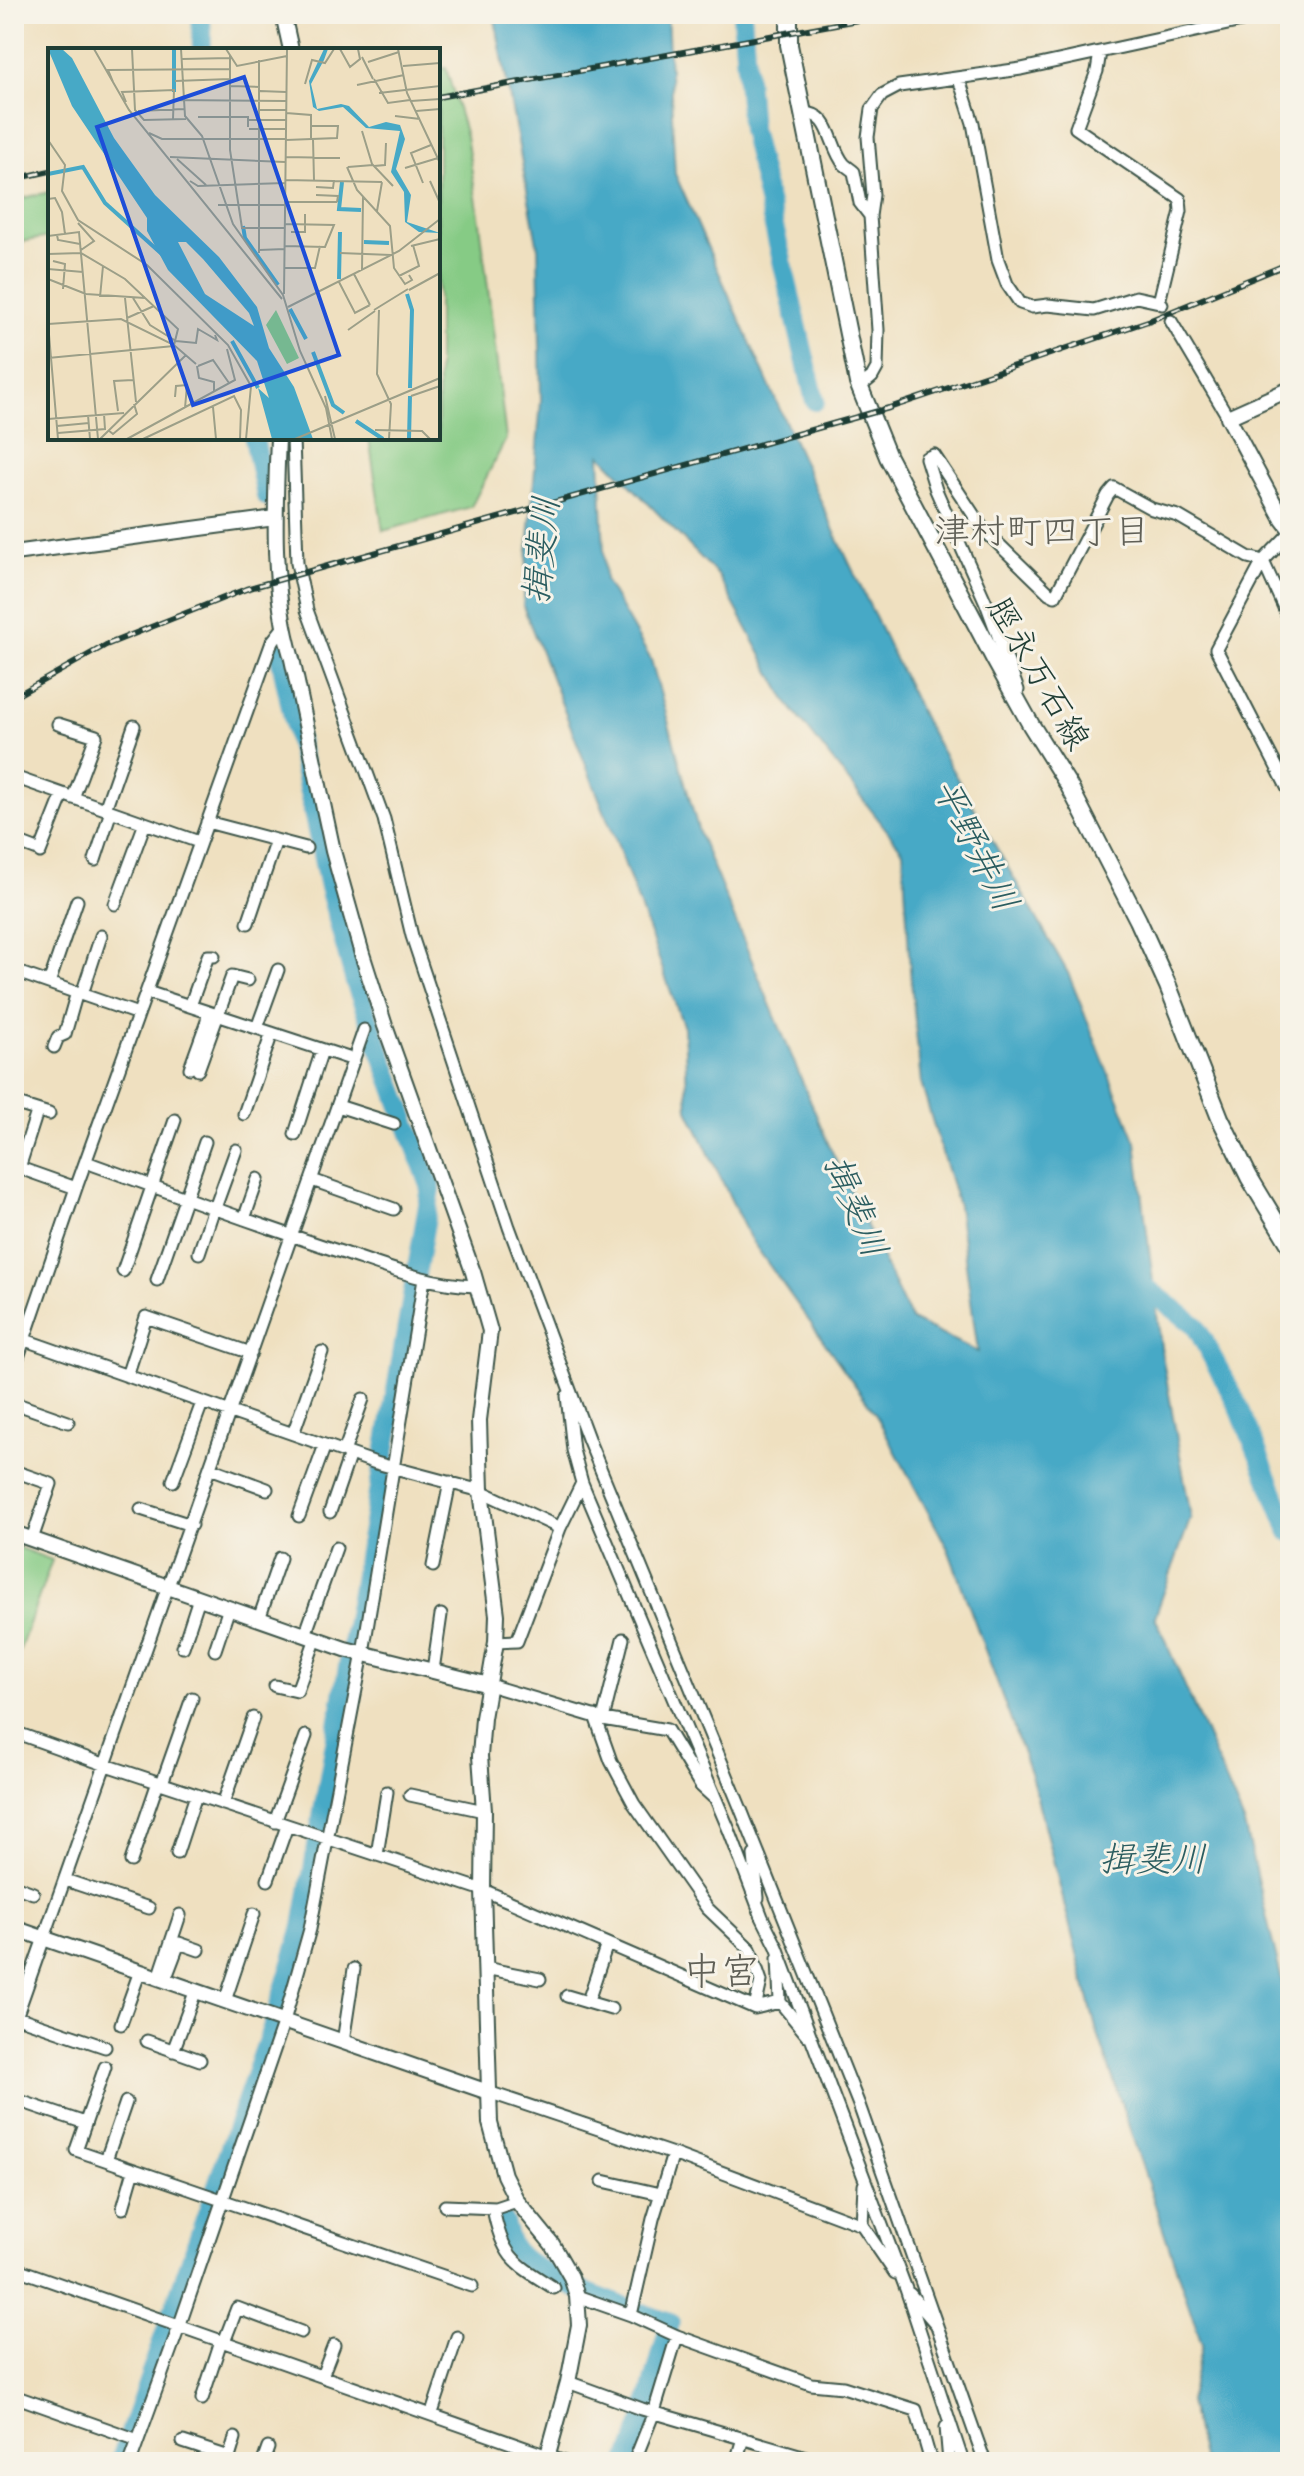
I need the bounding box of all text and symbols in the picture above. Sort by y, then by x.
inset map [48,48,440,440]
water label: 揖斐川 [512,494,570,606]
district label: 津村町四丁目 [934,508,1150,554]
street label: 脛永万石線 [978,589,1100,757]
water label: 平野井川 [923,770,1029,920]
water label: 揖斐川 [814,1147,898,1265]
water label: 揖斐川 [1099,1836,1207,1882]
district label: 中宮 [683,1948,759,1995]

